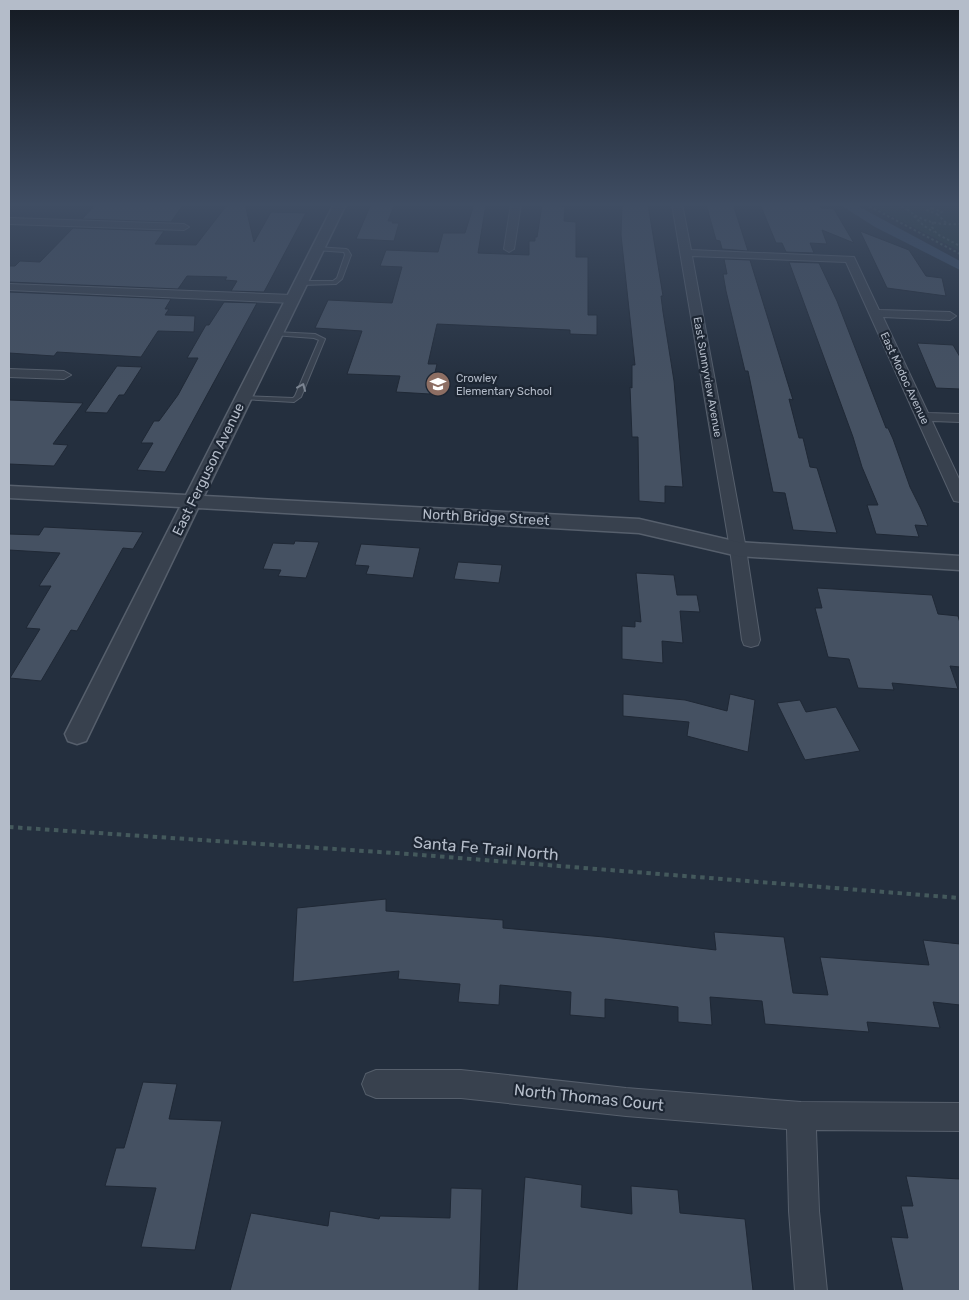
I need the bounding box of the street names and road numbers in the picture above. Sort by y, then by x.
street label: East Sunnyview Avenue [690,316,725,438]
street label: East Modoc Avenue [877,330,932,426]
street label: East Ferguson Avenue [169,400,248,538]
street label: North Bridge Street [422,506,550,529]
street label: Santa Fe Trail North [412,833,559,864]
street label: North Thomas Court [513,1080,665,1115]

